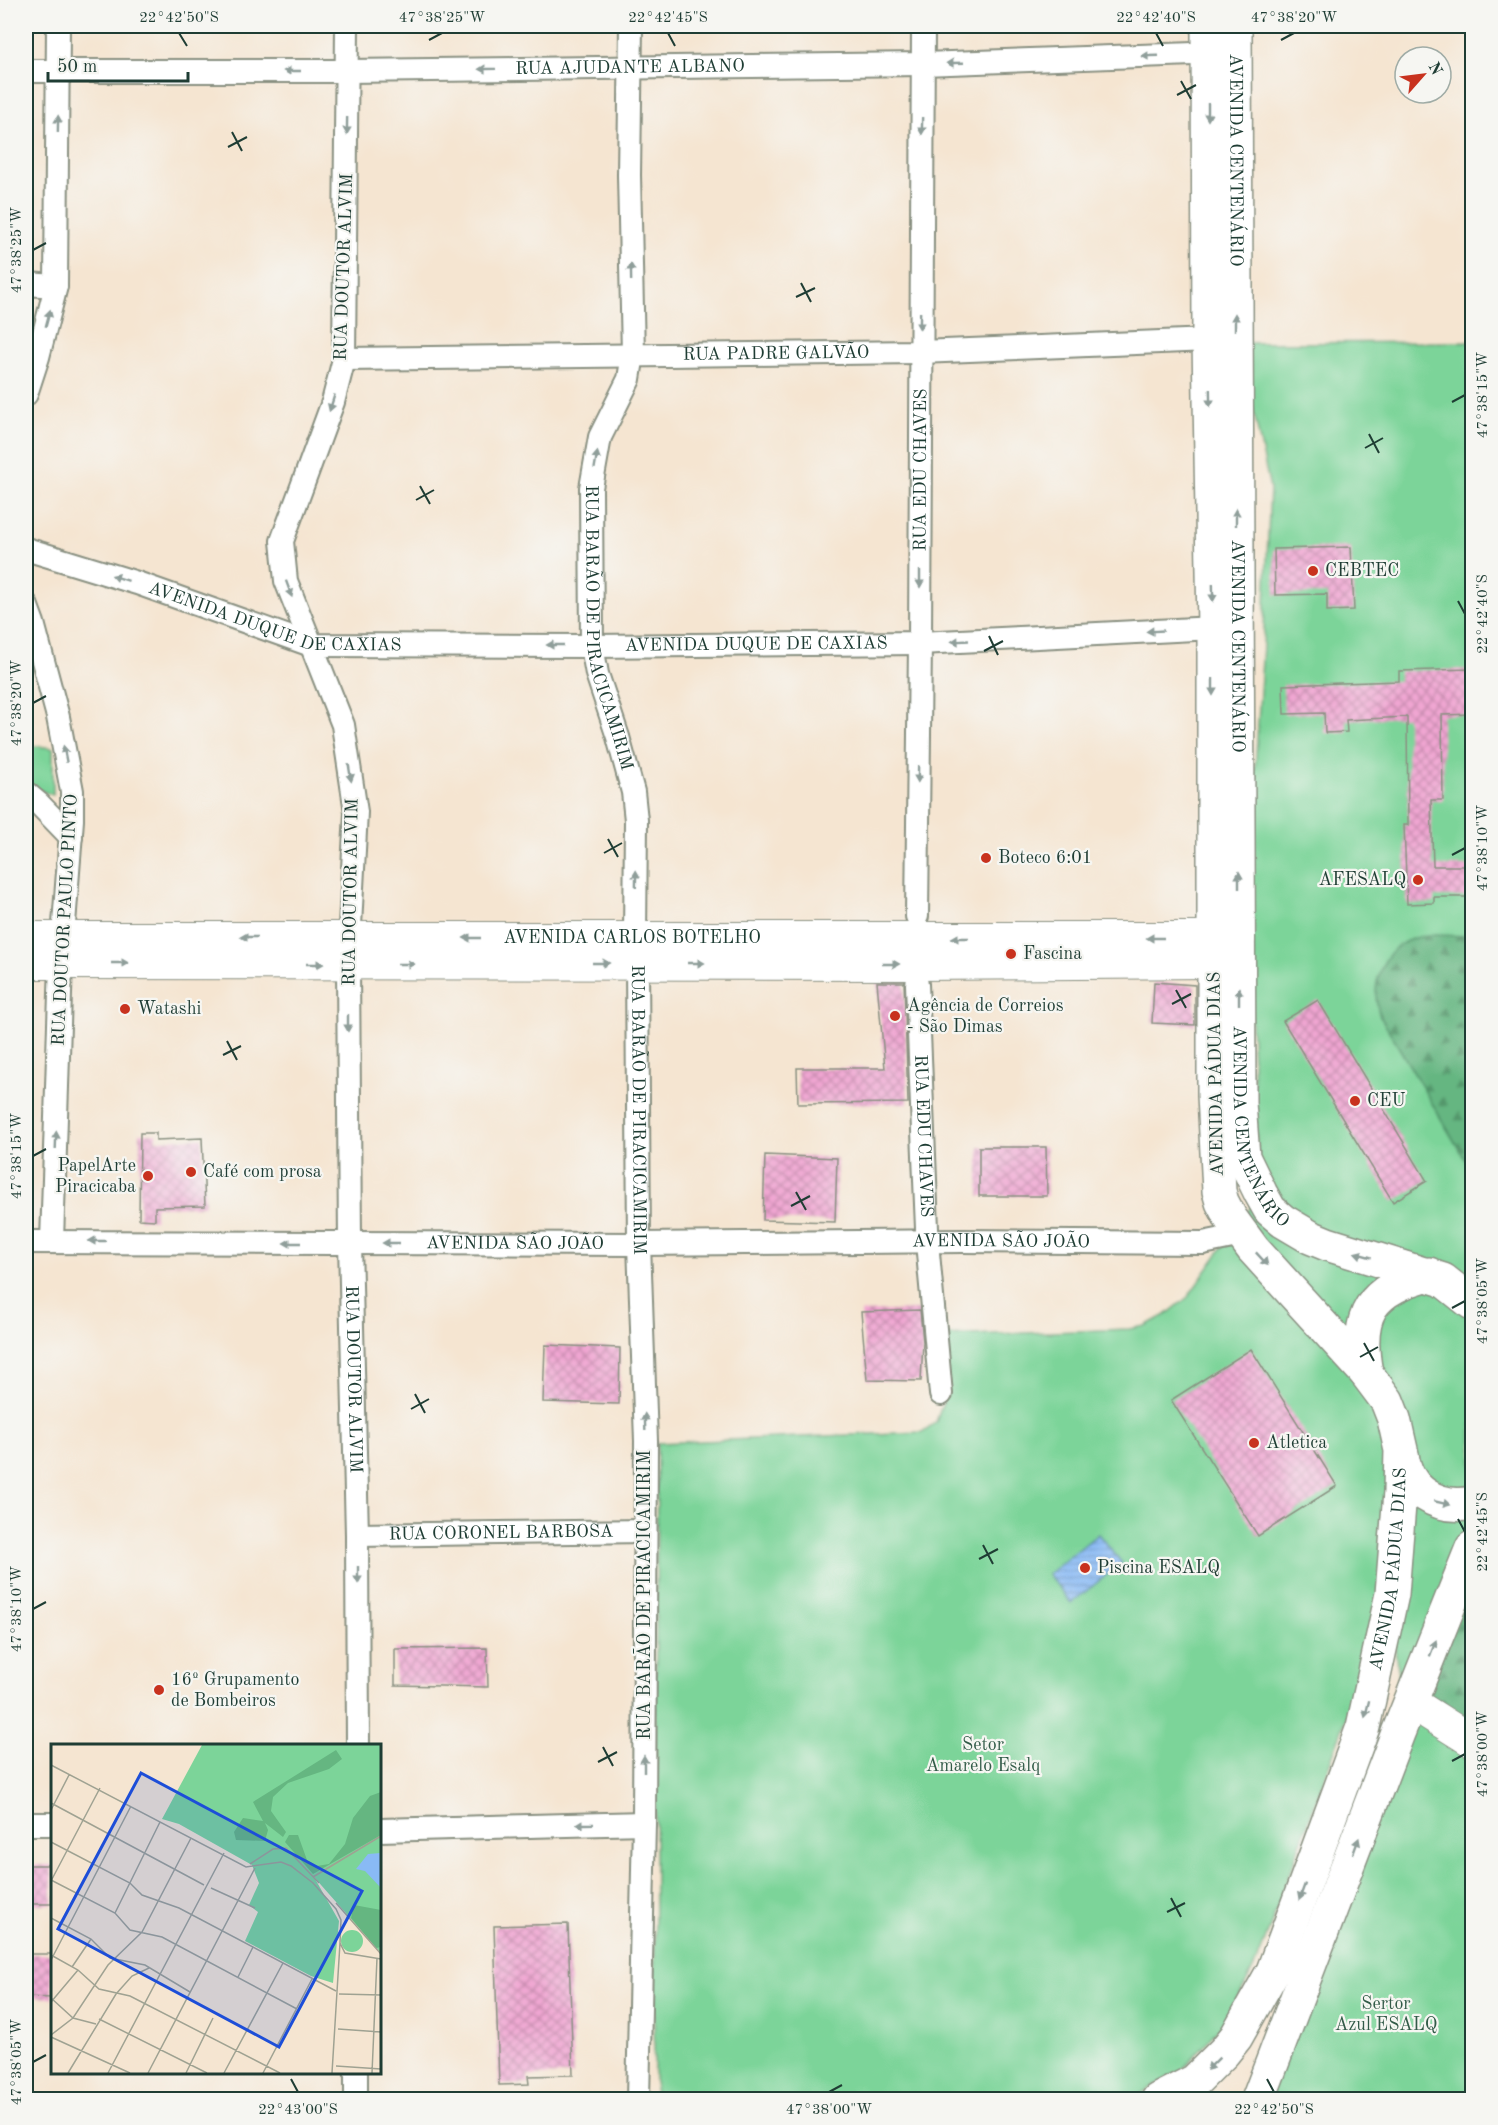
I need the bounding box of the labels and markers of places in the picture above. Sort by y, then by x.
place label: CEBTEC [1325,562,1399,580]
marker: CEBTEC [1306,564,1320,578]
place label: Boteco 6:01 [998,849,1092,867]
marker: Boteco 6:01 [979,851,993,865]
place label: AFESALQ [1319,871,1406,889]
marker: AFESALQ [1411,873,1425,887]
place label: Fascina [1023,945,1082,963]
marker: Fascina [1004,947,1018,961]
place label: Agência de Correios - São Dimas [907,997,1064,1036]
place label: Watashi [137,1000,201,1018]
marker: Watashi [118,1002,132,1016]
marker: Agência de Correios - São Dimas [888,1009,902,1023]
place label: CEU [1367,1092,1406,1110]
marker: CEU [1348,1094,1362,1108]
place label: PapelArte Piracicaba [55,1157,136,1196]
place label: Café com prosa [203,1163,322,1181]
marker: Café com prosa [184,1165,198,1179]
marker: PapelArte Piracicaba [141,1169,155,1183]
place label: Atletica [1266,1434,1327,1452]
marker: Atletica [1247,1436,1261,1450]
place label: Piscina ESALQ [1097,1559,1220,1577]
marker: Piscina ESALQ [1078,1561,1092,1575]
place label: 16º Grupamento de Bombeiros [171,1671,300,1710]
marker: 16º Grupamento de Bombeiros [152,1683,166,1697]

